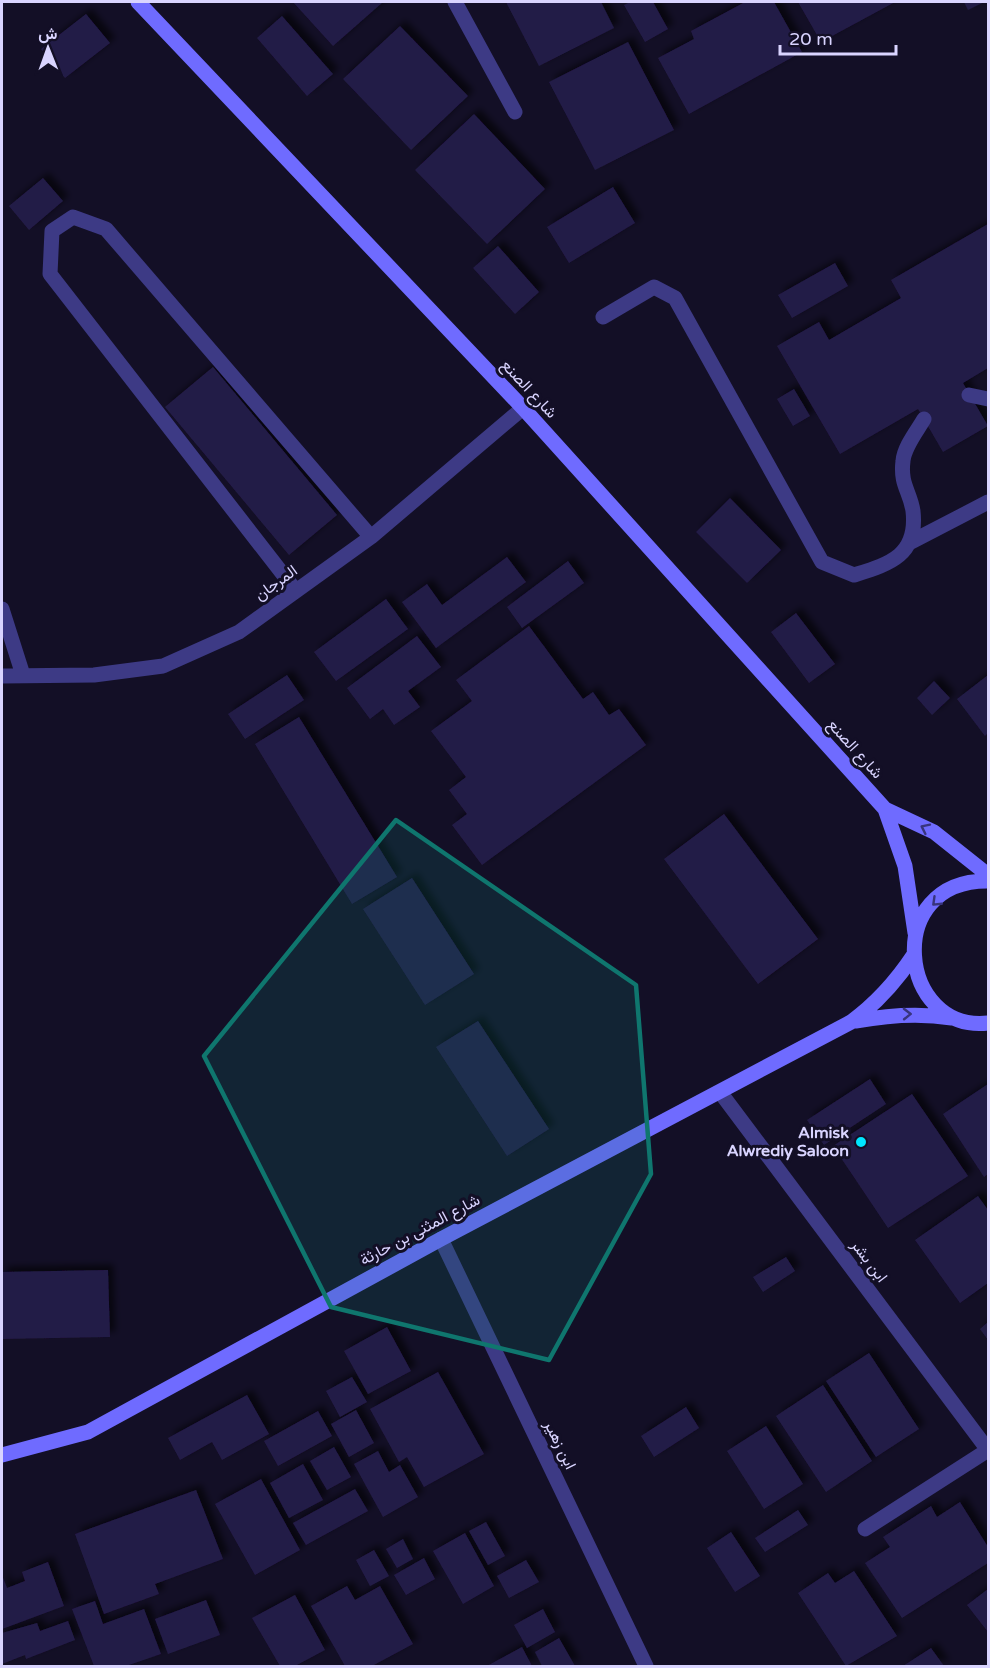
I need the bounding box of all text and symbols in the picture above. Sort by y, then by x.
north arrow [18,18,78,78]
scale bar [780,18,896,56]
text: ش [38,24,58,44]
text: 20 m [789,28,833,50]
street label: شارع الصنع [496,355,561,423]
street label: المرجان [251,561,301,605]
street label: شارع الصنع [822,715,887,784]
one-way arrow [921,823,932,835]
one-way arrow [932,895,943,905]
one-way arrow [903,1008,912,1021]
place label: Almisk Alwrediy Saloon [727,1123,849,1161]
marker: Almisk Alwrediy Saloon [854,1135,868,1149]
street label: شارع المثنى بن حارثة [357,1190,484,1271]
street label: ابن بشر [846,1235,892,1286]
street label: ابن زهير [539,1416,580,1473]

